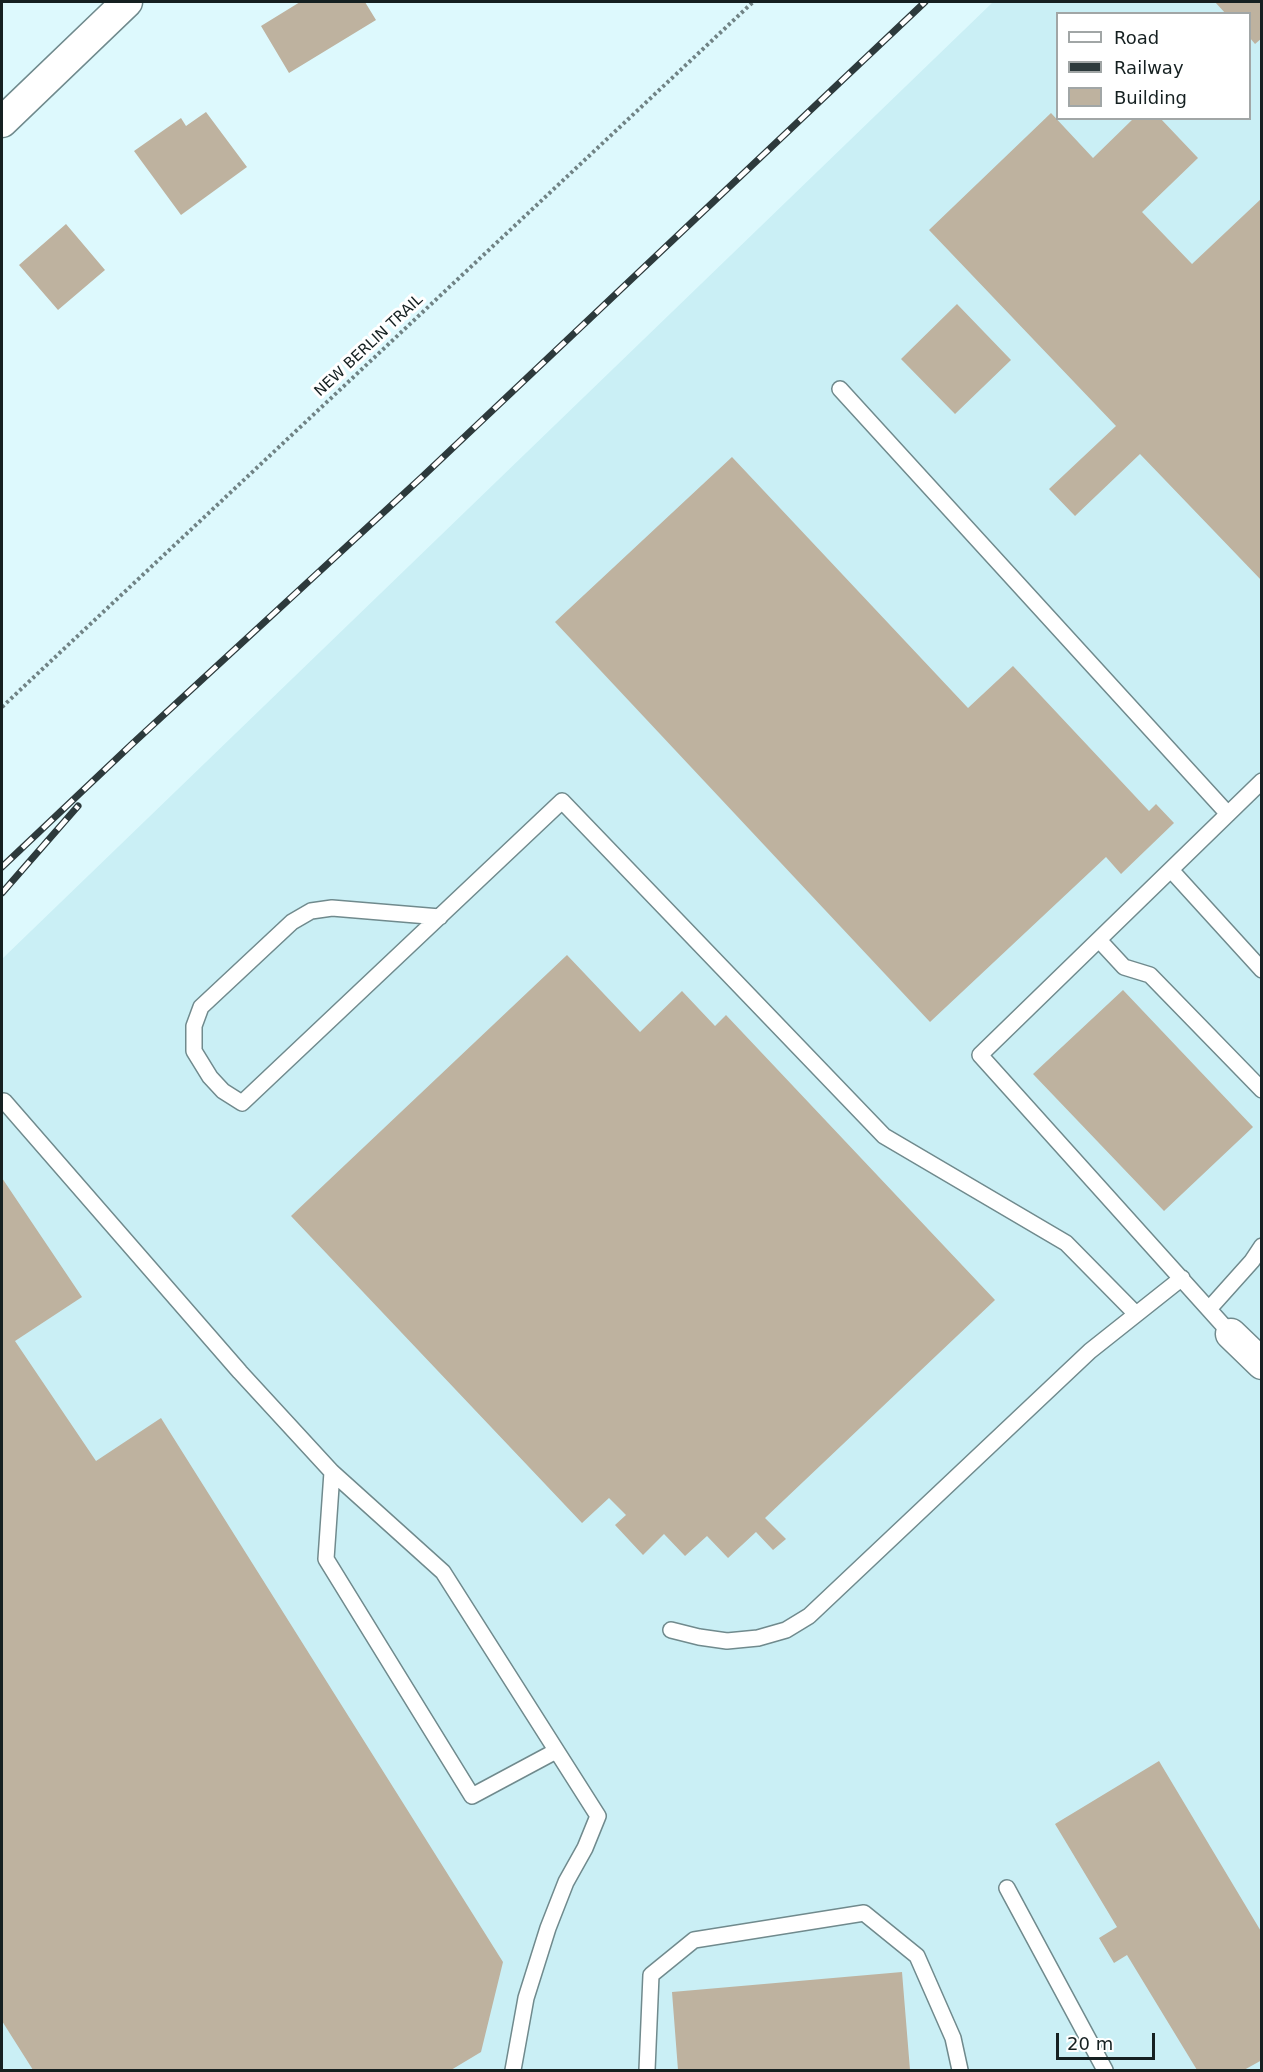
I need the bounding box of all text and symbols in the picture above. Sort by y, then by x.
legend [1056,12,1251,120]
text: Road [1114,27,1159,48]
text: Railway [1114,57,1184,78]
text: Building [1114,87,1187,108]
street label: NEW BERLIN TRAIL [311,291,427,401]
scale bar [1059,2021,1158,2059]
text: 20 m [1067,2033,1113,2054]

